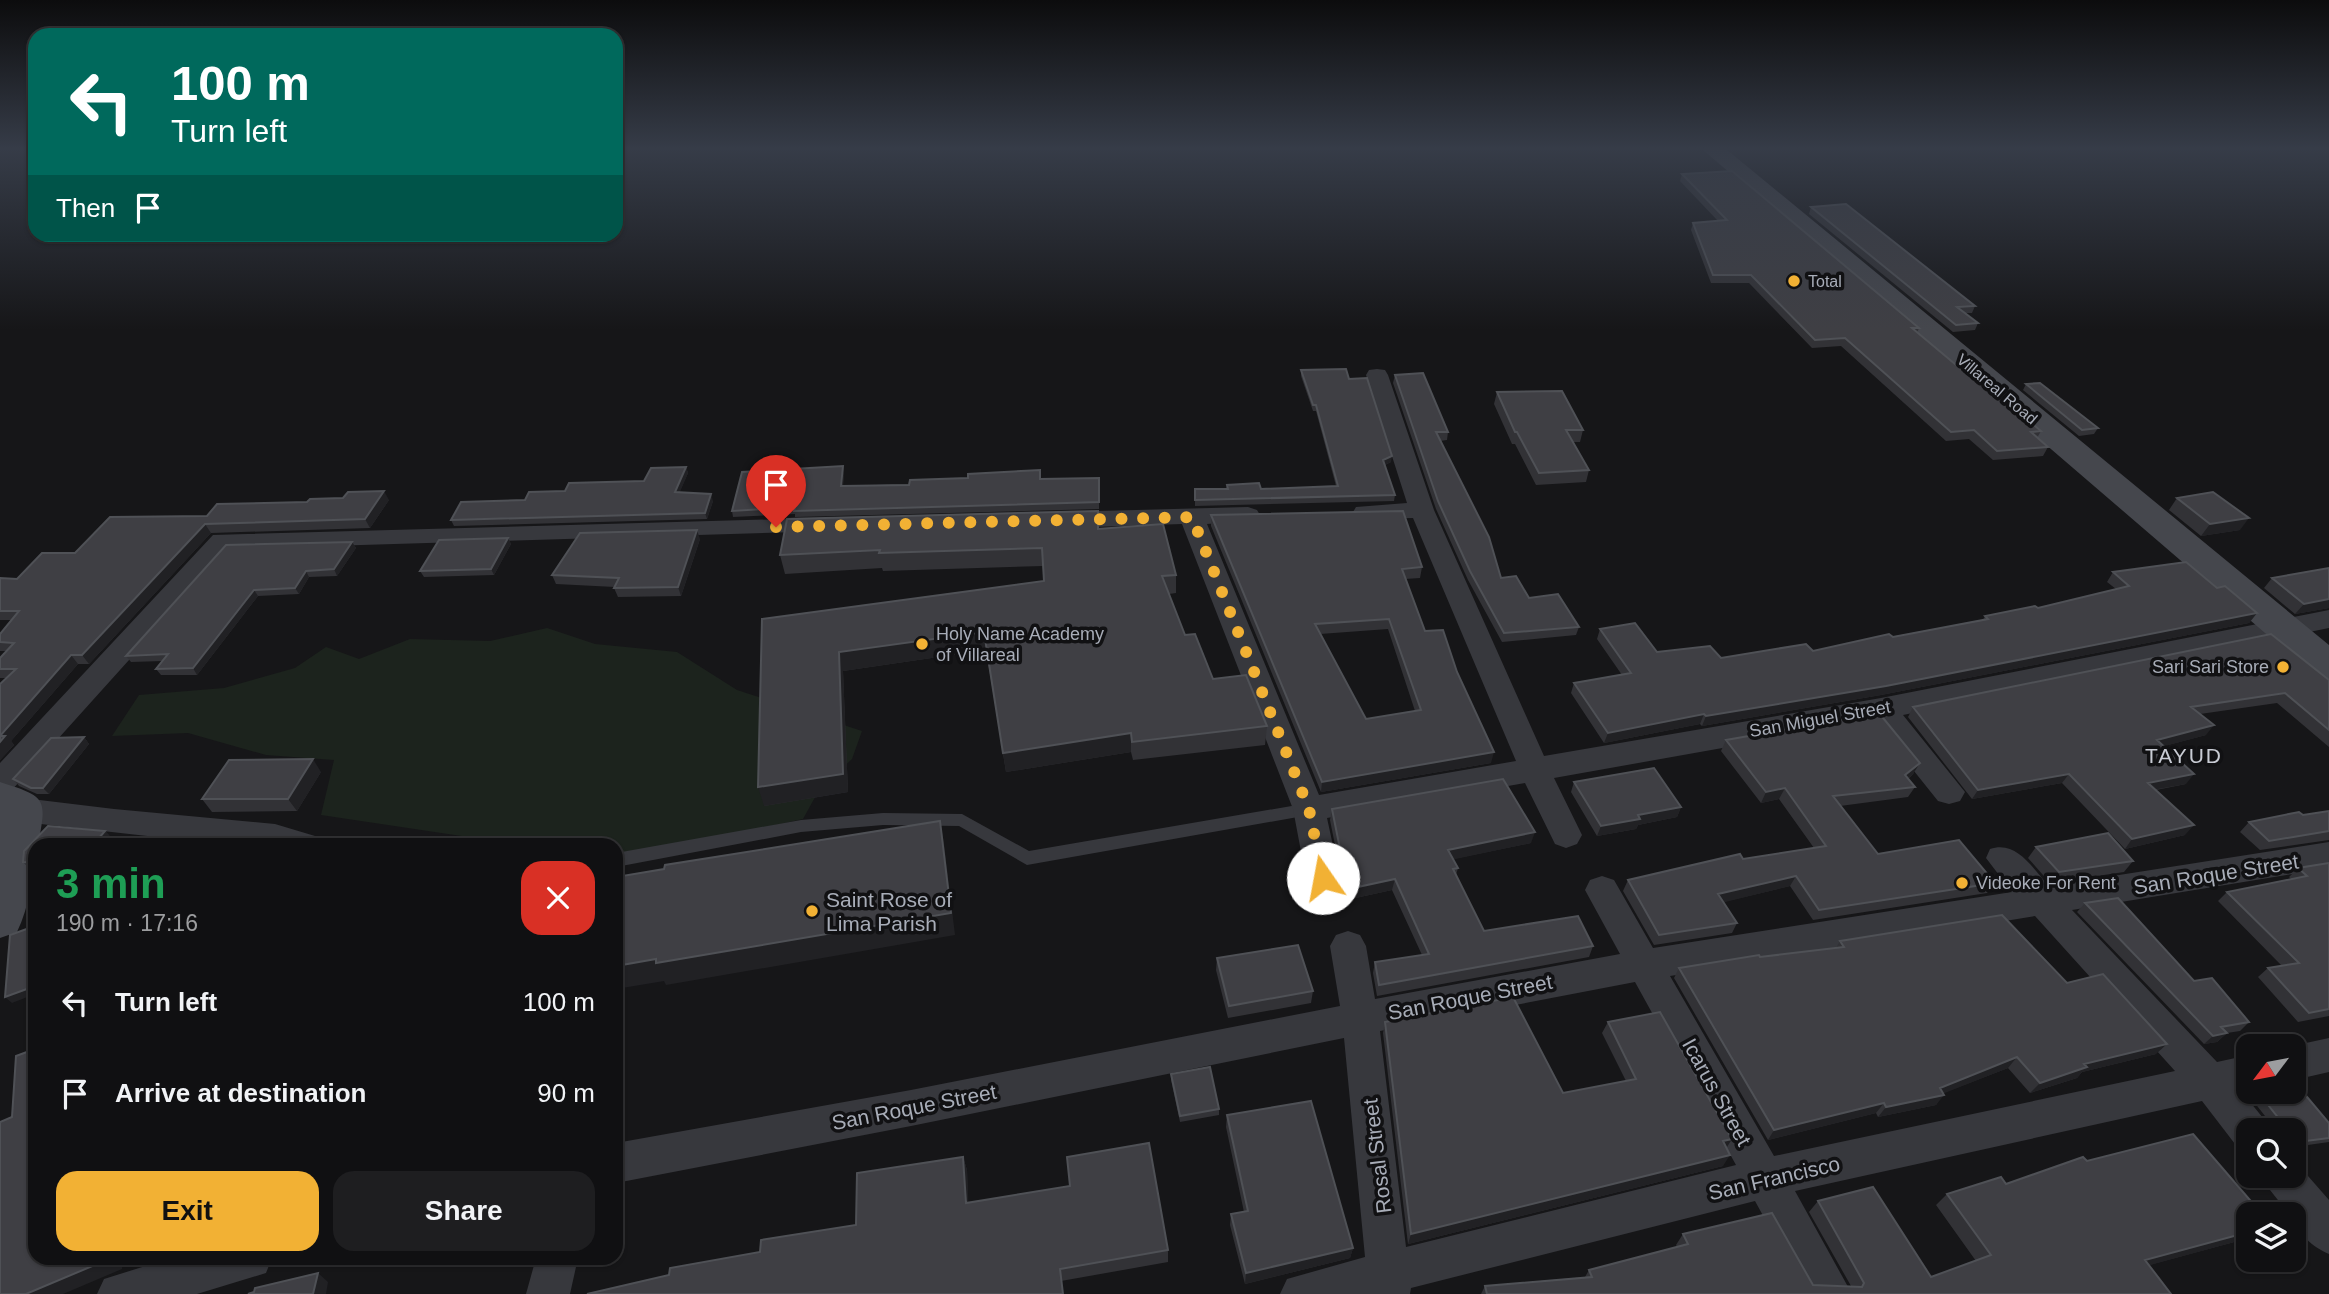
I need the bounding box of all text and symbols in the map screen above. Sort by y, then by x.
icon: left [56,56,147,147]
text: 100 m [171,56,310,110]
text: Turn left [171,113,287,149]
icon: arrive [129,189,167,227]
text: Then [56,193,115,223]
marker: Total [1786,273,1802,289]
place label: Total [1808,273,1842,290]
street label: Villareal Road [1953,351,2041,427]
pin [746,455,806,527]
icon: arrive [757,466,795,504]
place label: Holy Name Academy of Villareal [936,624,1104,665]
marker: Holy Name Academy of Villareal [914,636,930,652]
place label: Sari Sari Store [2152,657,2269,677]
marker: Sari Sari Store [2275,659,2291,675]
street label: San Miguel Street [1748,697,1892,741]
district label: TAYUD [2145,744,2223,767]
position arrow [1286,841,1360,915]
street label: San Roque Street [2132,850,2300,898]
text: 3 min [56,860,166,907]
button: close [521,861,595,935]
place label: Videoke For Rent [1976,873,2116,893]
marker: Videoke For Rent [1954,875,1970,891]
place label: Saint Rose of Lima Parish [826,888,952,935]
marker: Saint Rose of Lima Parish [804,903,820,919]
text: 190 m · 17:16 [56,910,198,936]
street label: San Roque Street [1386,970,1554,1024]
icon: left [56,984,94,1022]
text: Turn left [115,987,217,1017]
text: 100 m [523,987,595,1017]
street label: Icarus Street [1678,1034,1756,1150]
north arrow [2236,1034,2306,1104]
map controls [2236,1034,2306,1272]
icon: arrive [56,1075,94,1113]
text: Arrive at destination [115,1078,366,1108]
text: 90 m [537,1078,595,1108]
street label: San Roque Street [830,1080,998,1134]
street label: Rosal Street [1359,1097,1395,1215]
button: search [2236,1118,2306,1188]
street label: San Francisco [1706,1152,1842,1204]
button: Exit [56,1171,319,1251]
button: Share [333,1171,595,1251]
button: layers [2236,1202,2306,1272]

